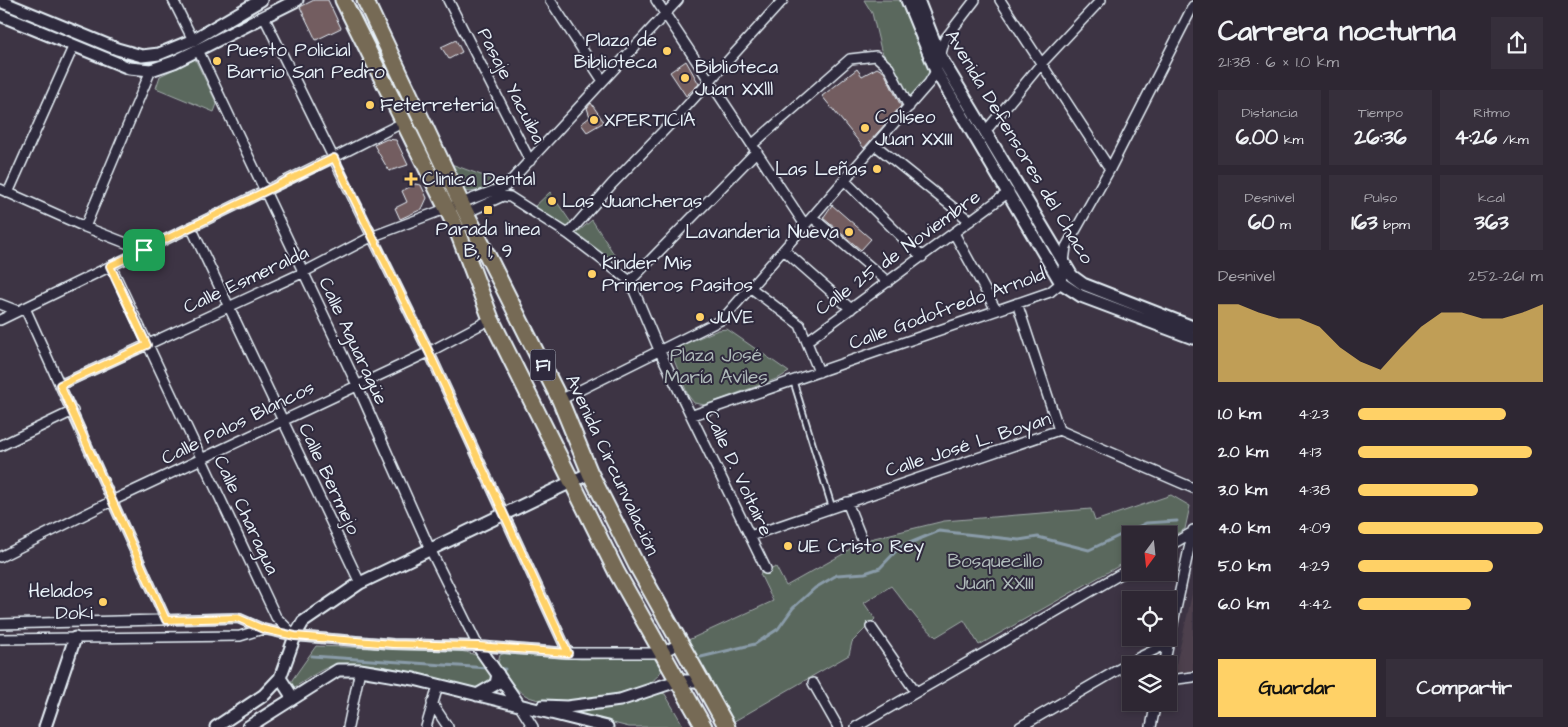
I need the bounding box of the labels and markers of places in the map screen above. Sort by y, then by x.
place label: Plaza de Biblioteca [574,27,657,76]
place label: Puesto Policial Barrio San Pedro [227,37,385,86]
marker: Plaza de Biblioteca [661,45,673,57]
place label: Biblioteca Juan XXlll [695,54,779,103]
marker: Puesto Policial Barrio San Pedro [211,55,223,67]
marker: Biblioteca Juan XXlll [679,72,691,84]
place label: Feterreteria [380,92,494,119]
marker: Feterreteria [364,99,376,111]
place label: Coliseo Juan XXIII [875,104,953,153]
place label: XPERTICIA [604,107,696,134]
marker: XPERTICIA [588,114,600,126]
marker: Coliseo Juan XXIII [859,122,871,134]
place label: Las Leñas [775,156,867,183]
marker: Las Leñas [871,163,883,175]
place label: Clinica Dental [422,166,535,193]
marker: Clinica Dental [404,172,418,186]
place label: Las Juancheras [562,188,702,215]
marker: Las Juancheras [546,195,558,207]
marker: Parada linea B, 1, 9 [482,204,494,216]
place label: Parada linea B, 1, 9 [436,216,540,265]
place label: Lavanderia Nueva [685,219,839,246]
marker: Lavanderia Nueva [843,226,855,238]
pin [123,229,165,271]
place label: Kinder Mis Primeros Pasitos [602,250,753,299]
marker: Kinder Mis Primeros Pasitos [586,268,598,280]
place label: JUVE [710,304,754,331]
marker: JUVE [694,311,706,323]
place label: UE Cristo Rey [798,533,925,561]
marker: UE Cristo Rey [782,540,794,552]
place label: Helados Doki [29,578,93,627]
marker: Helados Doki [97,596,109,608]

